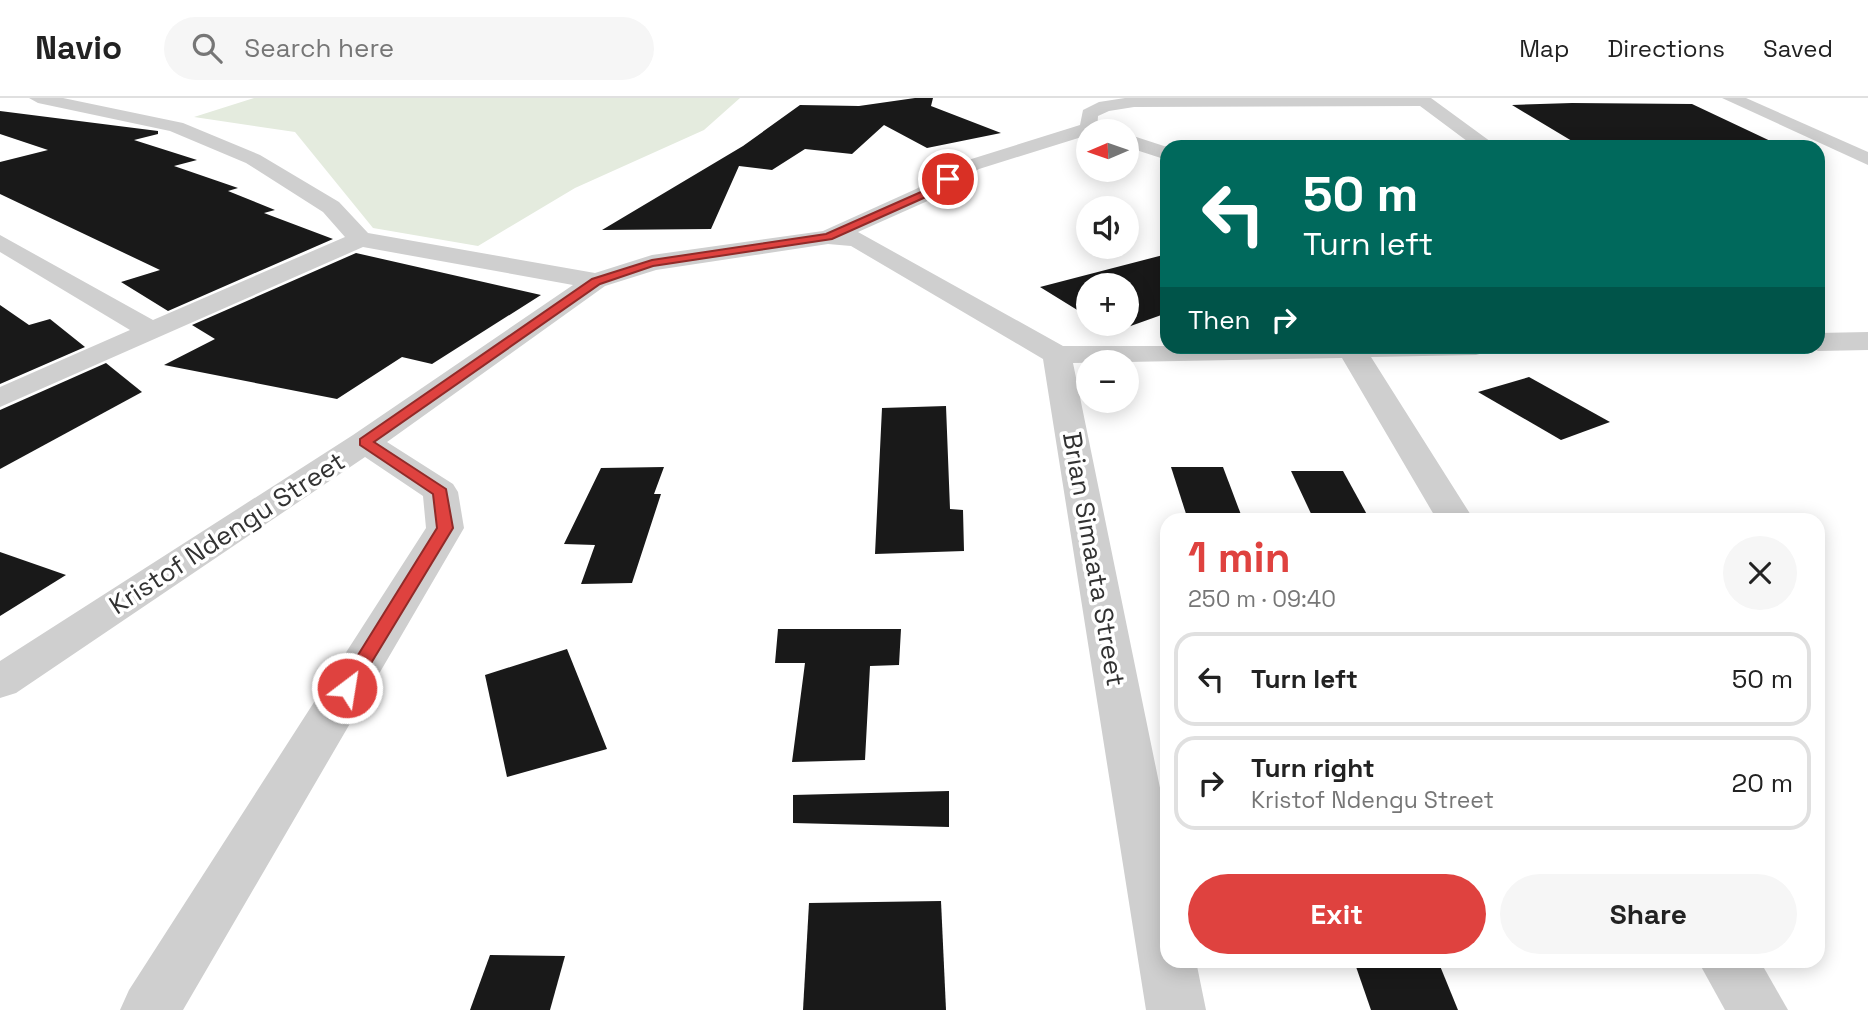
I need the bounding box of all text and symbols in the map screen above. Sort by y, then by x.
search box [164,17,654,80]
text: Navio [35,27,122,69]
icon: search [188,29,226,67]
text: Search here [244,31,394,65]
text: Map [1519,33,1569,64]
text: Directions [1607,33,1725,64]
text: Saved [1763,33,1833,64]
north arrow [1076,119,1139,182]
map controls [1076,119,1139,413]
pin [918,149,978,209]
icon: arrive [929,160,967,198]
text: 50 m [1303,163,1418,225]
icon: left [1188,168,1279,259]
button: sound [1076,196,1139,259]
text: Turn left [1303,224,1433,264]
button: + [1076,273,1139,336]
icon: right [1265,301,1303,339]
text: Then [1188,303,1251,337]
button: − [1076,350,1139,413]
street label: Brian Simaata Street [1055,429,1133,689]
street label: Kristof Ndengu Street [103,444,351,622]
text: 1 min [1188,531,1291,584]
button: close [1723,536,1797,610]
text: 250 m · 09:40 [1188,584,1336,614]
position arrow [310,651,384,725]
icon: left [1192,660,1230,698]
text: Turn left [1251,662,1358,696]
text: 50 m [1732,662,1793,696]
text: Turn right [1251,751,1375,785]
icon: right [1192,764,1230,802]
text: 20 m [1732,766,1793,800]
text: Kristof Ndengu Street [1251,785,1494,815]
button: Exit [1188,874,1486,954]
button: Share [1500,874,1797,954]

